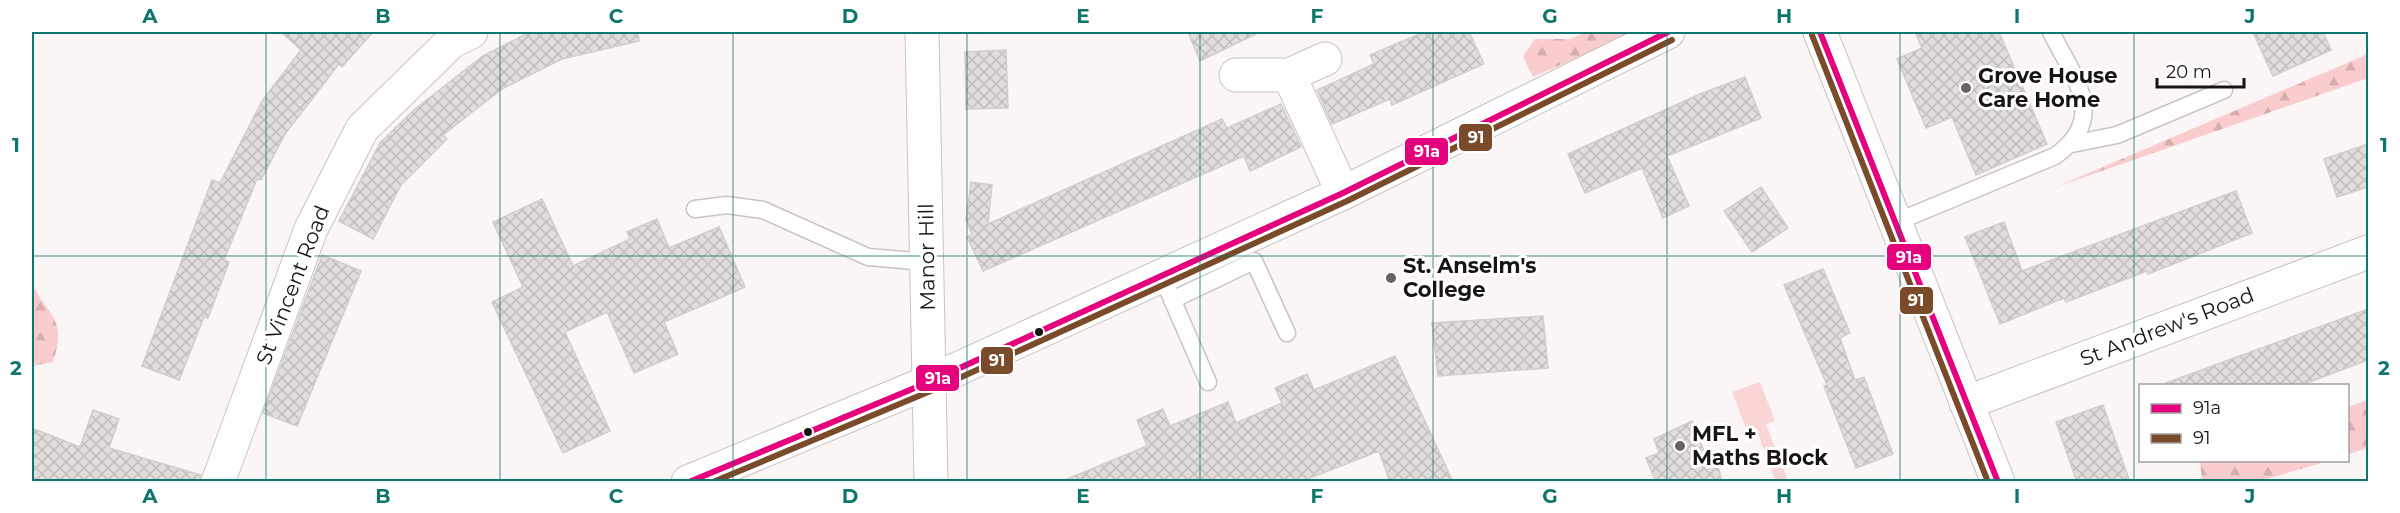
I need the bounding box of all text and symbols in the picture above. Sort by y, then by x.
text: A [141,4,158,28]
text: B [375,4,391,28]
text: C [609,4,624,28]
text: D [842,4,858,28]
text: E [1076,4,1090,28]
text: F [1311,4,1324,28]
text: G [1542,4,1558,28]
text: H [1776,4,1792,28]
text: I [2014,4,2020,28]
text: J [2244,4,2255,28]
scale bar [2157,51,2244,89]
text: 20 m [2166,61,2212,83]
place label: Grove House Care Home [1978,63,2118,112]
marker: Grove House Care Home [1959,81,1973,95]
line badge: 91 [1458,123,1493,152]
text: 91 [1468,128,1484,147]
text: 1 [12,133,20,157]
text: 1 [2380,133,2388,157]
line badge: 91a [1404,137,1449,166]
text: 91a [1414,142,1440,161]
street label: St Vincent Road [251,202,334,368]
street label: Manor Hill [913,203,940,311]
line badge: 91a [1886,243,1932,271]
text: 91a [1896,248,1922,267]
place label: St. Anselm's College [1403,253,1537,302]
marker: St. Anselm's College [1384,271,1398,285]
street label: St Andrew's Road [2076,282,2257,371]
line badge: 91 [1899,286,1934,315]
text: 91 [1908,291,1924,310]
unlabelled marker [1033,326,1045,338]
line badge: 91 [980,346,1014,375]
text: 91 [989,351,1005,370]
text: 2 [10,356,22,380]
text: 2 [2378,356,2390,380]
line badge: 91a [915,364,960,392]
text: 91a [925,369,951,388]
legend [2139,384,2349,462]
text: 91a [2193,397,2221,419]
place label: MFL + Maths Block [1692,421,1828,470]
unlabelled marker [802,426,814,438]
text: 91 [2193,427,2210,449]
marker: MFL + Maths Block [1673,439,1687,453]
text: A [141,484,158,508]
text: B [375,484,391,508]
text: C [609,484,624,508]
text: D [842,484,858,508]
text: E [1076,484,1090,508]
text: F [1311,484,1324,508]
text: G [1542,484,1558,508]
text: H [1776,484,1792,508]
text: I [2014,484,2020,508]
text: J [2244,484,2255,508]

